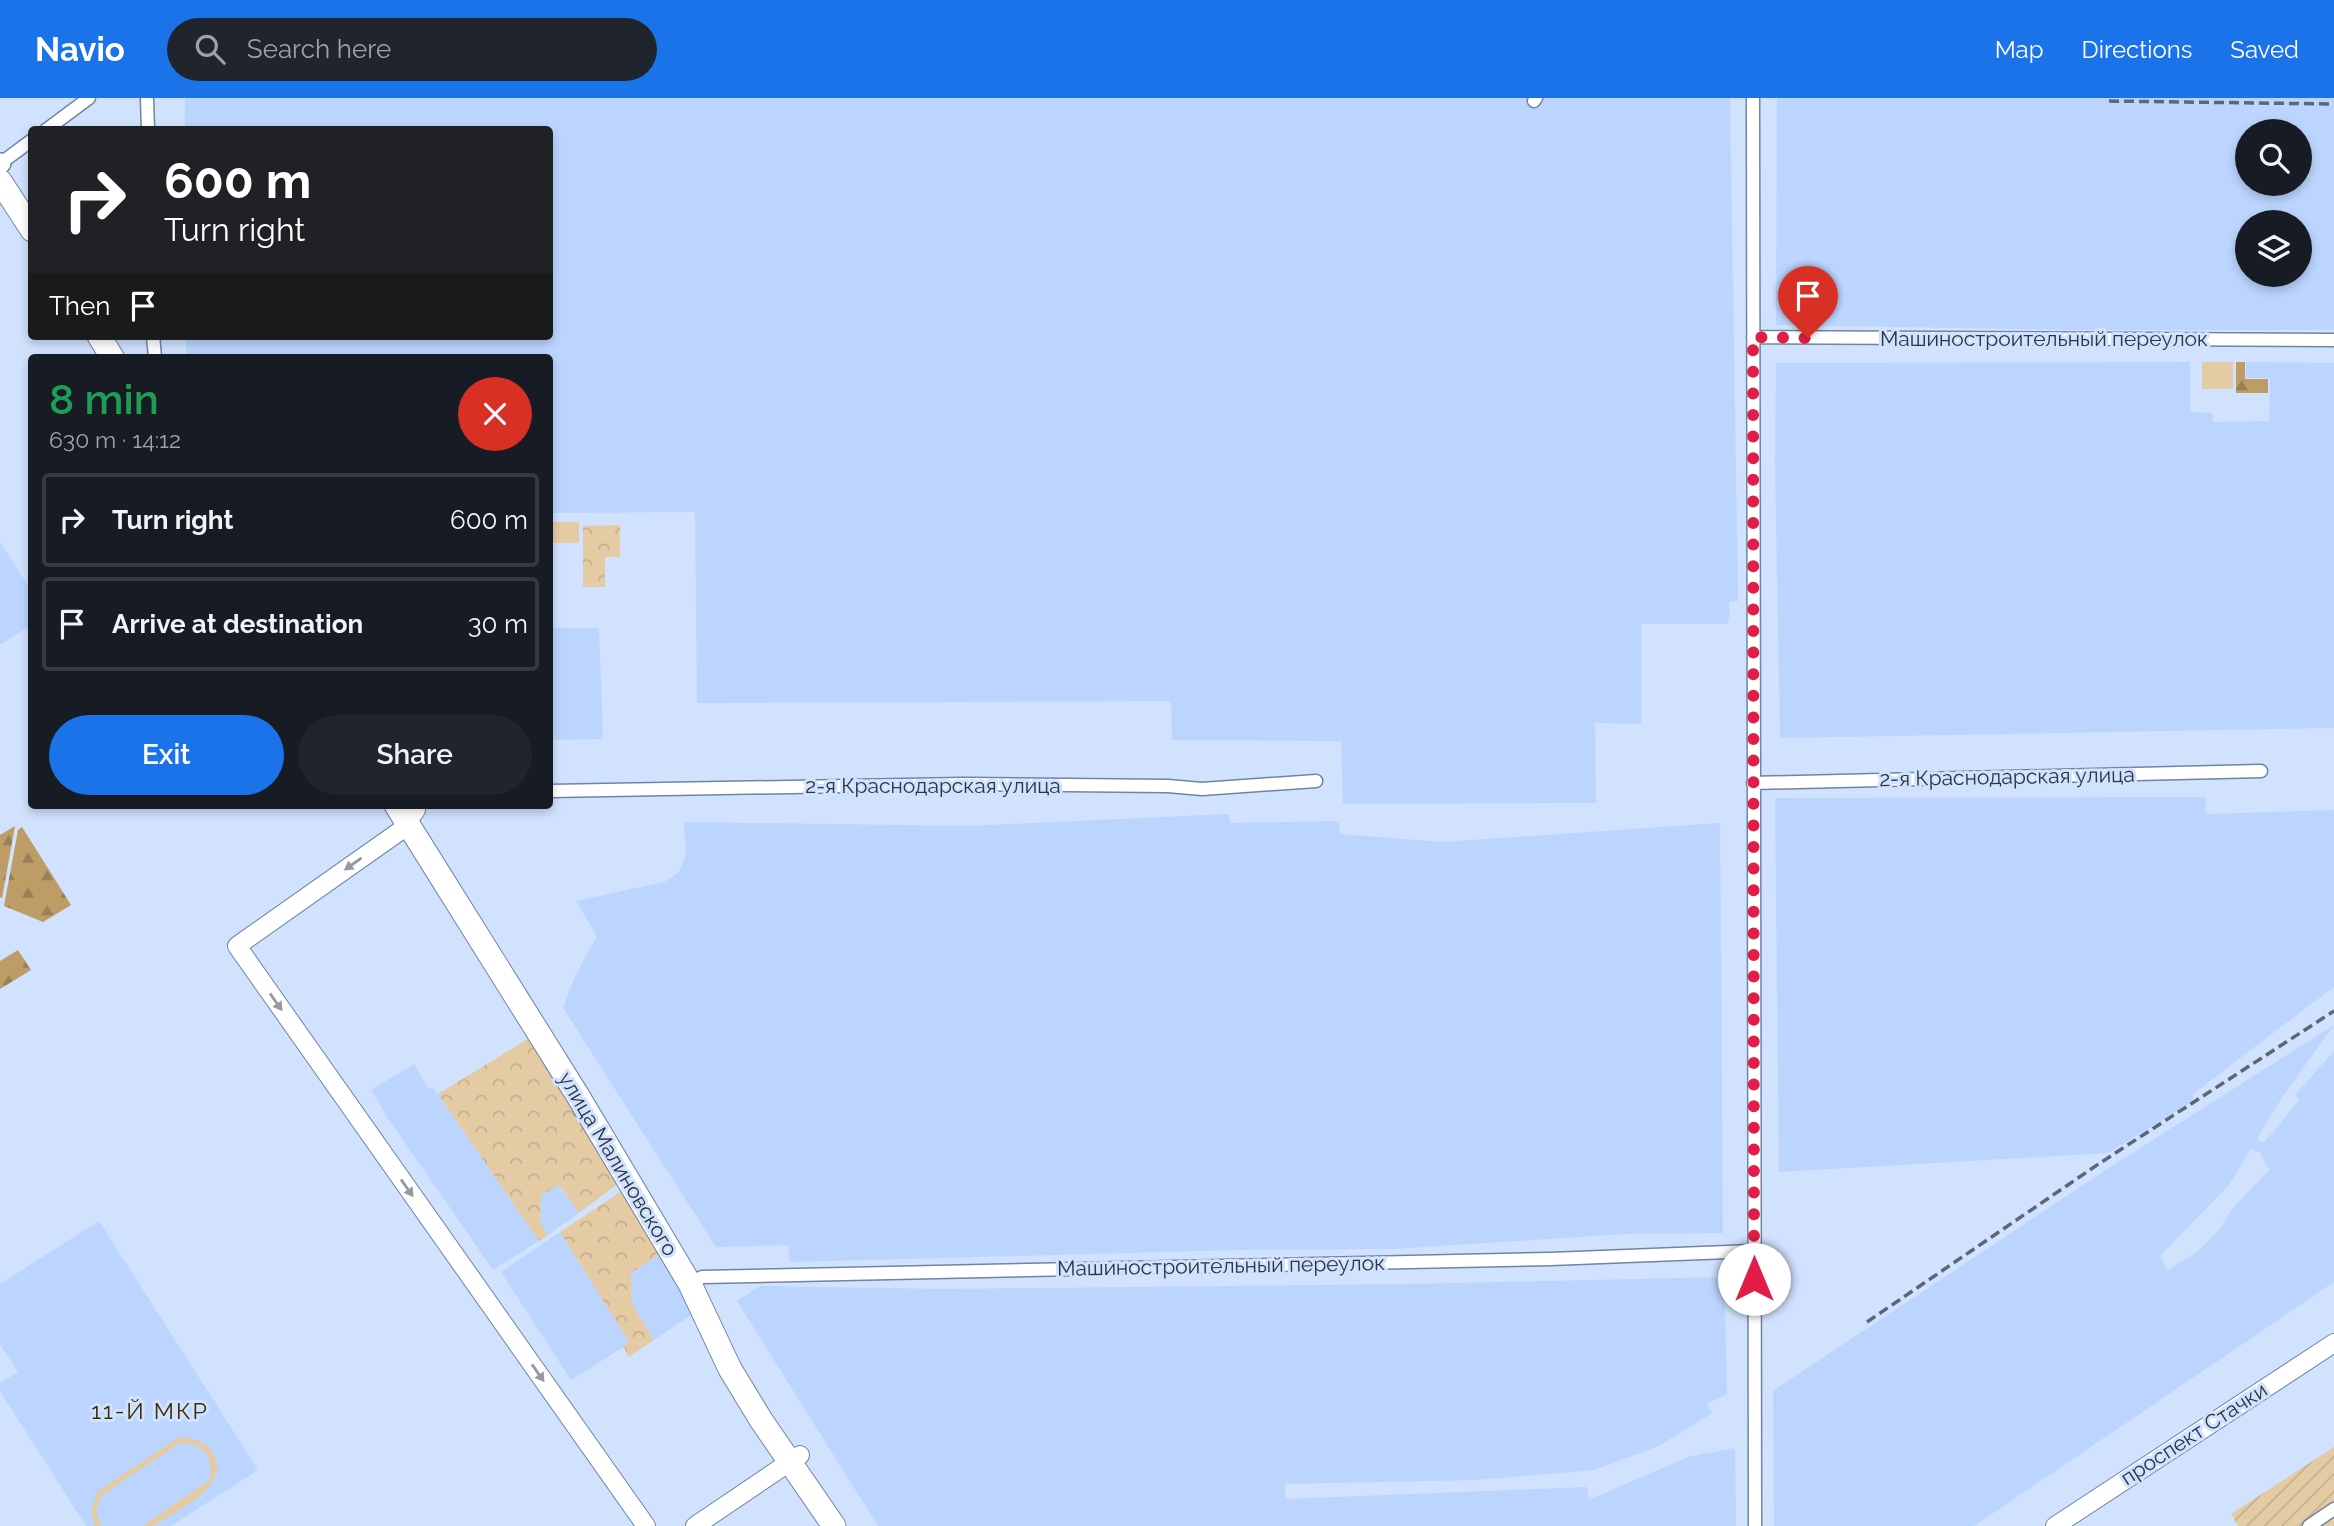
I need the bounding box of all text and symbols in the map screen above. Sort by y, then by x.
search box [167,18,657,81]
text: Navio [35,30,125,69]
icon: search [191,30,229,68]
text: Search here [247,34,391,64]
text: Map [1995,35,2044,64]
text: Directions [2082,35,2192,64]
text: Saved [2230,35,2299,64]
map controls [2235,119,2312,287]
button: search [2235,119,2312,196]
text: 600 m [164,152,311,209]
icon: right [49,154,140,245]
button: layers [2235,210,2312,287]
text: Turn right [164,211,305,248]
pin [1778,266,1838,338]
icon: arrive [1789,277,1827,315]
icon: arrive [124,287,162,325]
text: Then [49,291,110,321]
street label: Машиностроительный переулок [1880,326,2208,351]
text: 8 min [49,375,159,424]
button: close [458,377,532,451]
text: 630 m · 14:12 [49,426,181,453]
icon: right [53,501,91,539]
text: Turn right [112,505,233,535]
text: 600 m [450,505,528,535]
icon: arrive [53,605,91,643]
text: Arrive at destination [112,609,363,639]
text: 30 m [468,609,528,639]
button: Exit [49,715,284,795]
button: Share [298,715,532,795]
street label: 2-я Краснодарская улица [1879,762,2135,791]
street label: 2-я Краснодарская улица [805,773,1061,798]
one-way arrow [344,857,362,871]
one-way arrow [269,993,283,1011]
street label: улица Малиновского [554,1067,683,1260]
one-way arrow [400,1179,414,1197]
position arrow [1717,1242,1791,1316]
street label: Машиностроительный переулок [1057,1250,1385,1281]
one-way arrow [531,1364,545,1382]
street label: проспект Стачки [2116,1377,2272,1490]
district label: 11-Й МКР [91,1397,209,1424]

